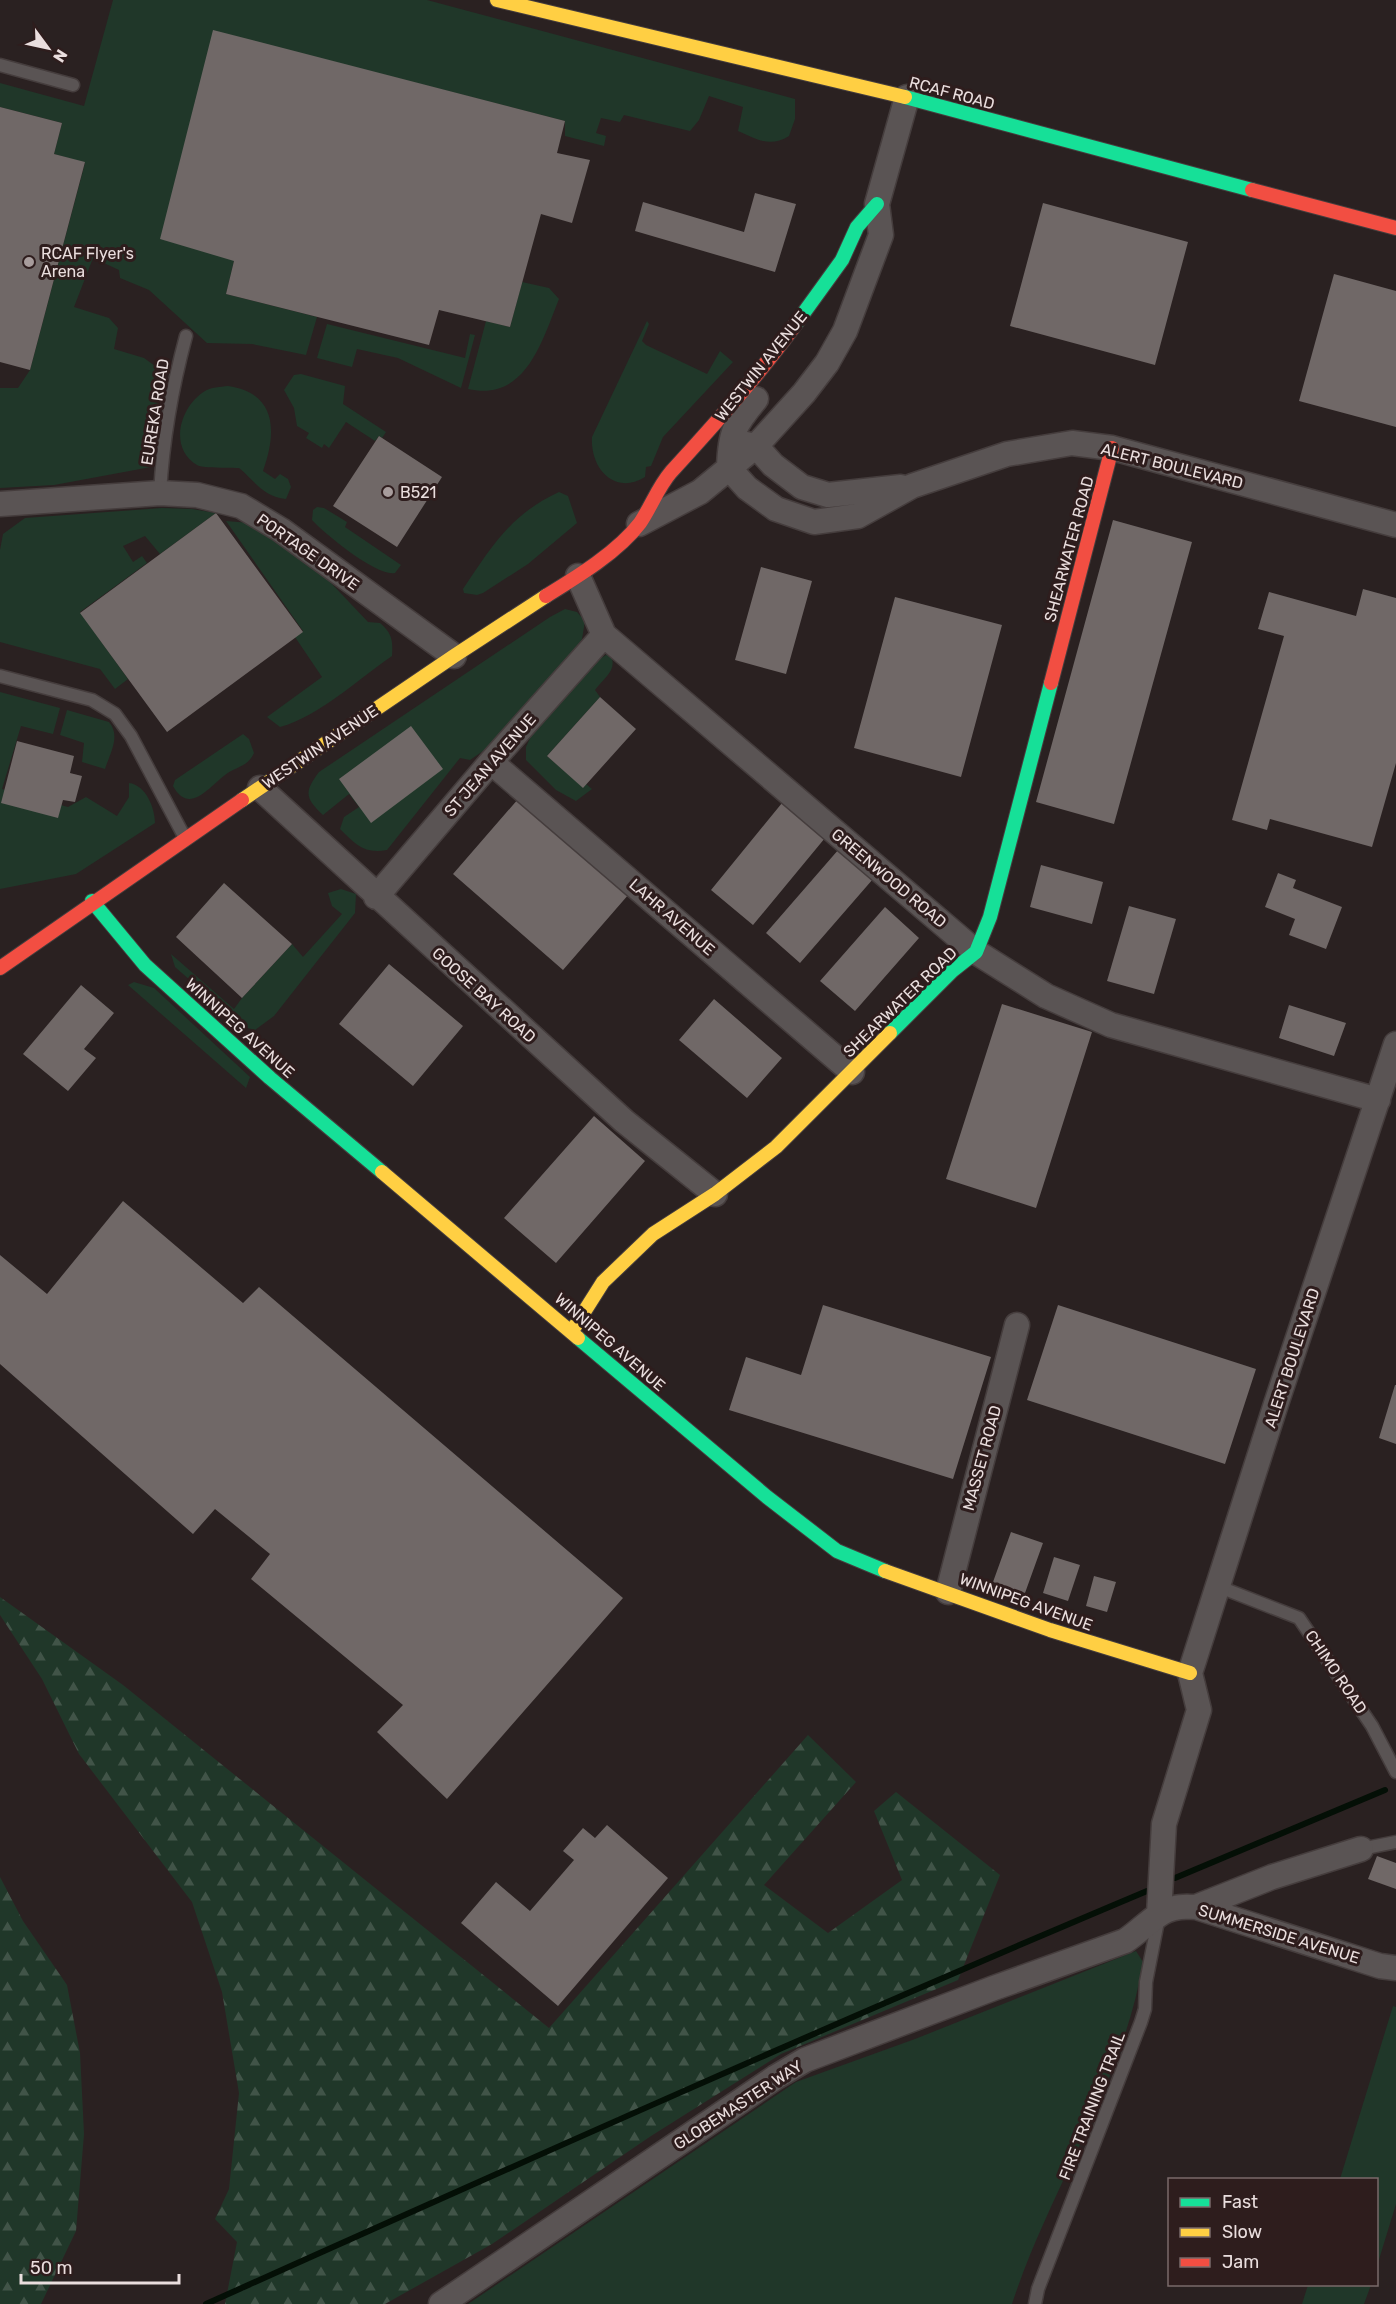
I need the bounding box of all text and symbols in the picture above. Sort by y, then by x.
north arrow [18,18,78,78]
text: N [49,46,71,66]
street label: RCAF ROAD [907,72,997,114]
place label: RCAF Flyer's Arena [41,244,134,281]
marker: RCAF Flyer's Arena [22,255,36,269]
street label: WESTWIN AVENUE [711,307,811,425]
street label: EUREKA ROAD [137,357,173,467]
street label: ALERT BOULEVARD [1099,439,1245,493]
street label: SHEARWATER ROAD [1040,474,1098,624]
place label: B521 [400,483,436,502]
marker: B521 [381,485,395,499]
street label: PORTAGE DRIVE [253,510,363,594]
street label: WESTWIN AVENUE [258,701,382,793]
street label: ST JEAN AVENUE [440,710,540,820]
street label: GREENWOOD ROAD [828,824,950,932]
street label: LAHR AVENUE [625,875,719,959]
street label: GOOSE BAY ROAD [428,943,540,1047]
street label: SHEARWATER ROAD [839,943,961,1061]
street label: WINNIPEG AVENUE [182,974,298,1082]
street label: ALERT BOULEVARD [1260,1286,1324,1430]
street label: WINNIPEG AVENUE [551,1289,669,1395]
street label: MASSET ROAD [959,1403,1005,1513]
street label: WINNIPEG AVENUE [957,1569,1095,1635]
street label: CHIMO ROAD [1301,1627,1371,1717]
street label: SUMMERSIDE AVENUE [1196,1900,1362,1968]
street label: FIRE TRAINING TRAIL [1055,2029,1129,2183]
street label: GLOBEMASTER WAY [670,2056,806,2154]
legend [1168,2178,1378,2286]
text: Fast [1222,2191,1258,2213]
text: Slow [1222,2221,1262,2243]
scale bar [21,2247,178,2285]
text: Jam [1222,2251,1259,2273]
text: 50 m [30,2257,73,2279]

